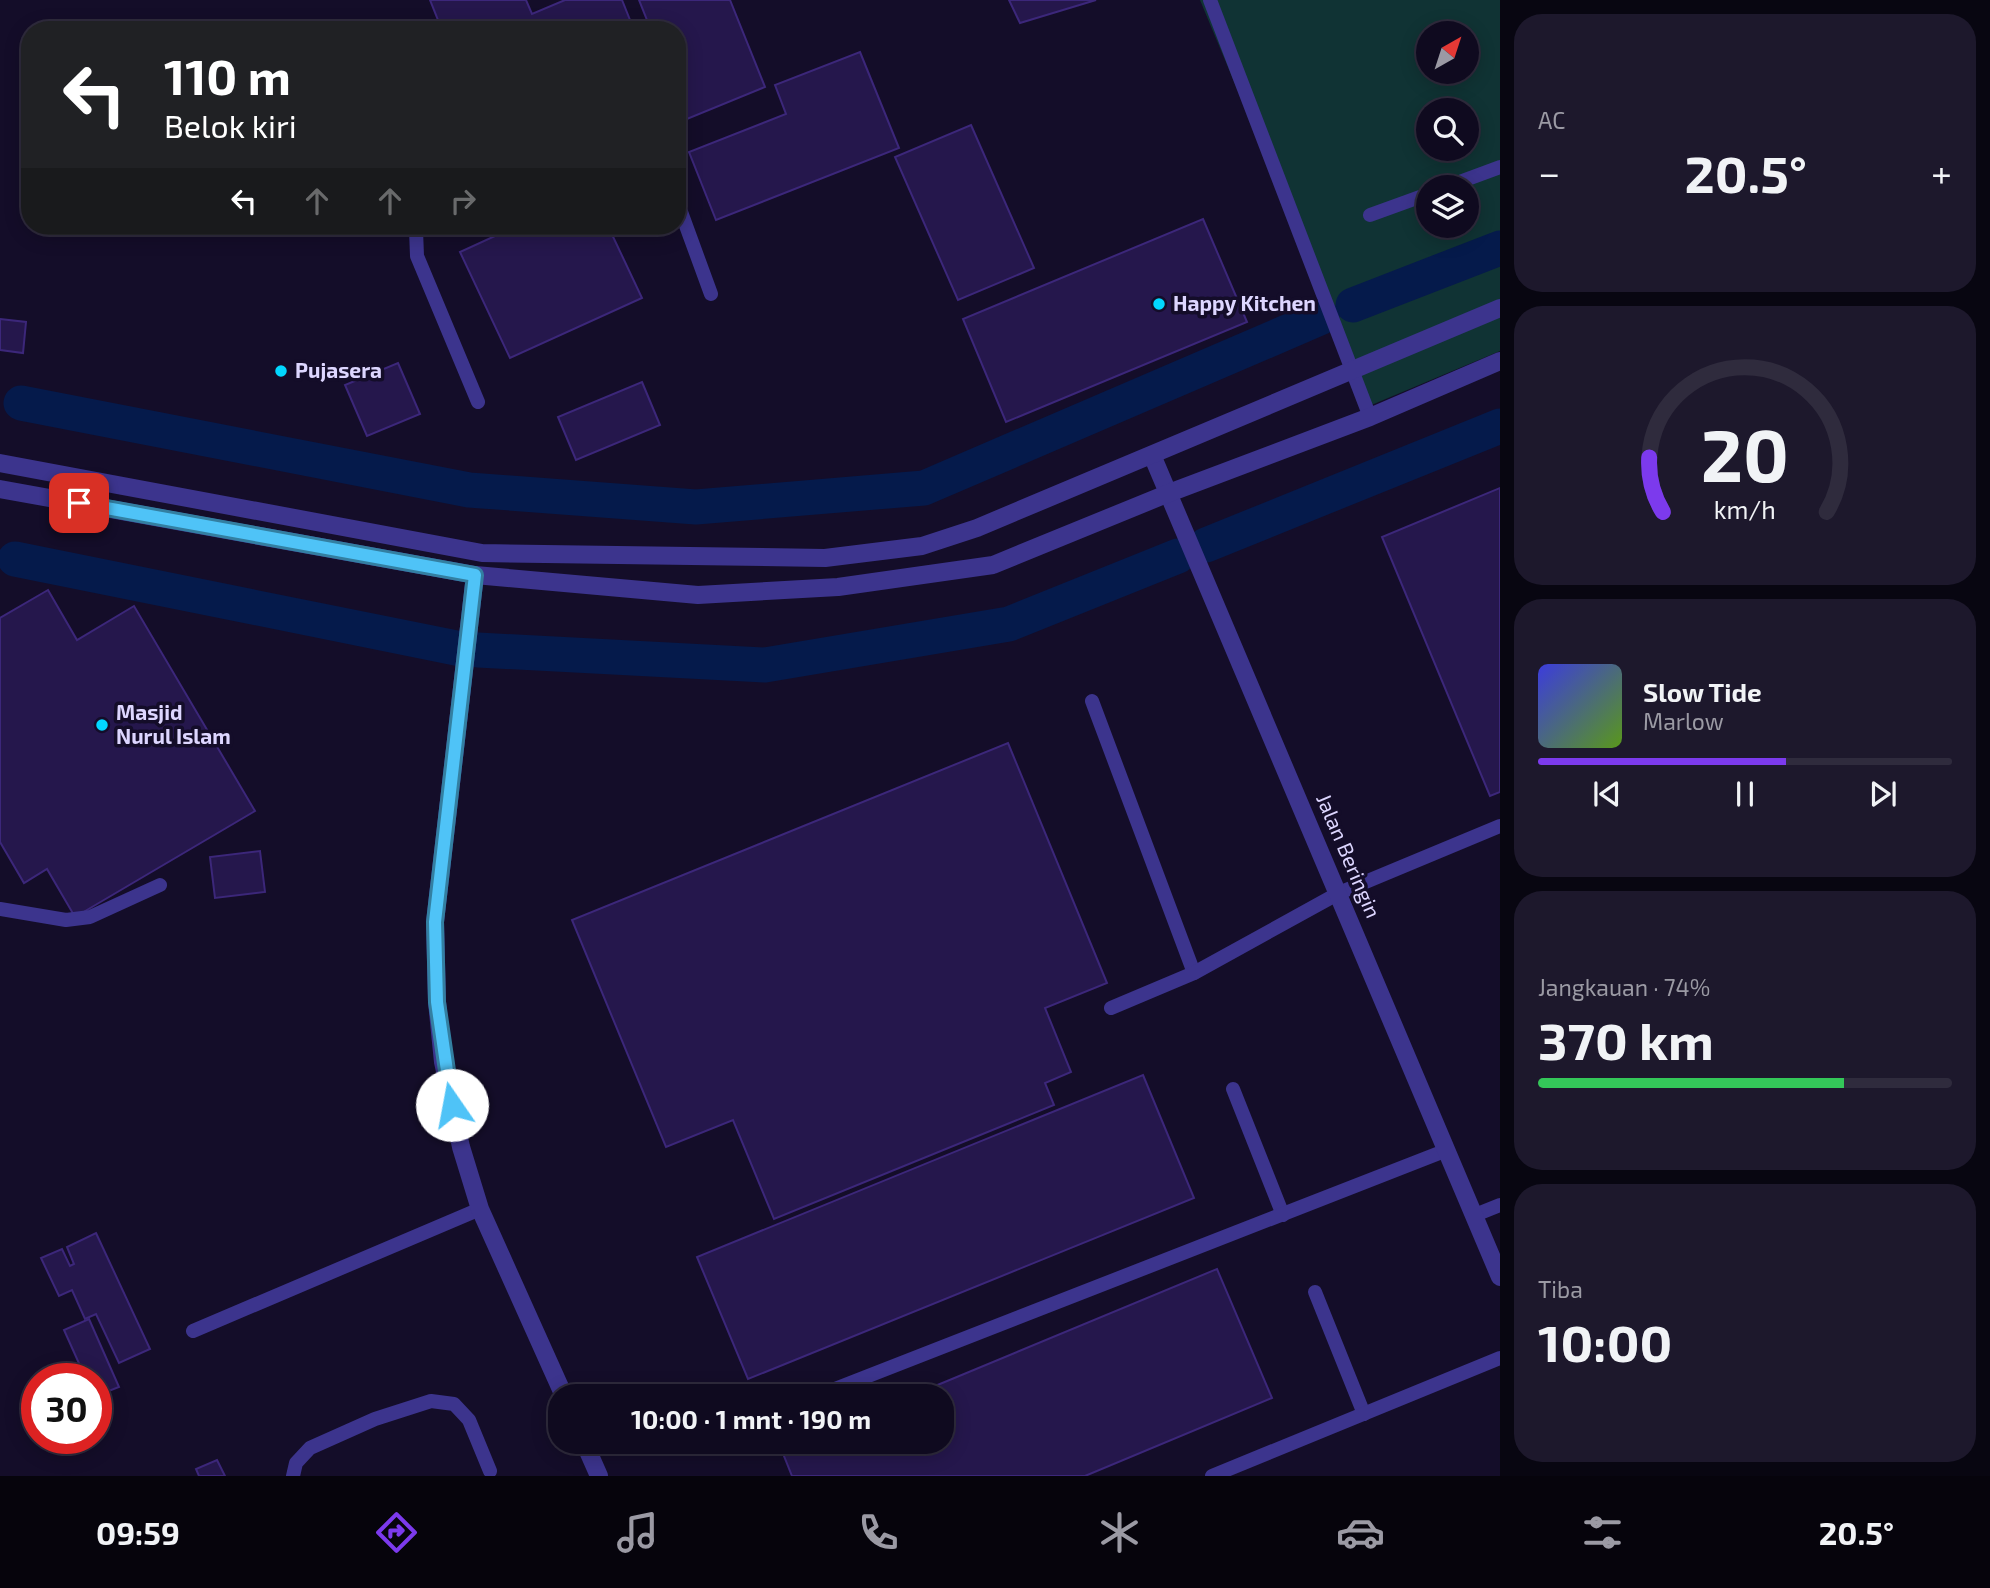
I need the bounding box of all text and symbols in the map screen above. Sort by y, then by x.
north arrow [1416,21,1479,84]
map controls [1416,21,1479,238]
text: 110 m [164,46,291,105]
icon: left [49,49,140,140]
button: search [1416,98,1479,161]
text: Belok kiri [164,106,297,144]
text: AC [1538,106,1565,134]
text: 20.5° [1684,141,1807,203]
text: − [1538,149,1560,195]
text: + [1931,149,1952,195]
button: layers [1416,175,1479,238]
icon: left [225,182,263,220]
icon: ahead [298,182,336,220]
icon: ahead [371,182,409,220]
icon: right [444,182,482,220]
place label: Happy Kitchen [1173,290,1316,316]
marker: Happy Kitchen [1151,296,1167,312]
place label: Pujasera [295,357,382,382]
marker: Pujasera [273,363,289,379]
text: 20 [1701,409,1789,497]
pin [49,473,109,533]
icon: arrive [60,484,98,522]
text: km/h [1714,493,1776,523]
text: Slow Tide [1643,676,1762,707]
place label: Masjid Nurul Islam [116,699,231,748]
text: Marlow [1643,707,1724,735]
marker: Masjid Nurul Islam [94,717,110,733]
icon: previous [1588,775,1626,813]
icon: pause [1726,775,1764,813]
icon: next [1864,775,1902,813]
street label: Jalan Beringin [1312,790,1387,921]
text: Jangkauan · 74% [1538,973,1710,1001]
text: 370 km [1538,1008,1714,1070]
position arrow [415,1068,489,1142]
text: Tiba [1538,1275,1583,1303]
text: 10:00 [1538,1310,1672,1372]
speed limit sign: 30 [21,1363,112,1454]
text: 10:00 · 1 mnt · 190 m [631,1403,871,1434]
icon: directions [372,1508,421,1557]
icon: music [613,1508,662,1557]
icon: phone [854,1508,903,1557]
icon: climate [1095,1508,1144,1557]
icon: car [1336,1508,1385,1557]
icon: filters [1578,1508,1627,1557]
text: 09:59 [96,1513,180,1551]
text: 20.5° [1819,1513,1894,1551]

